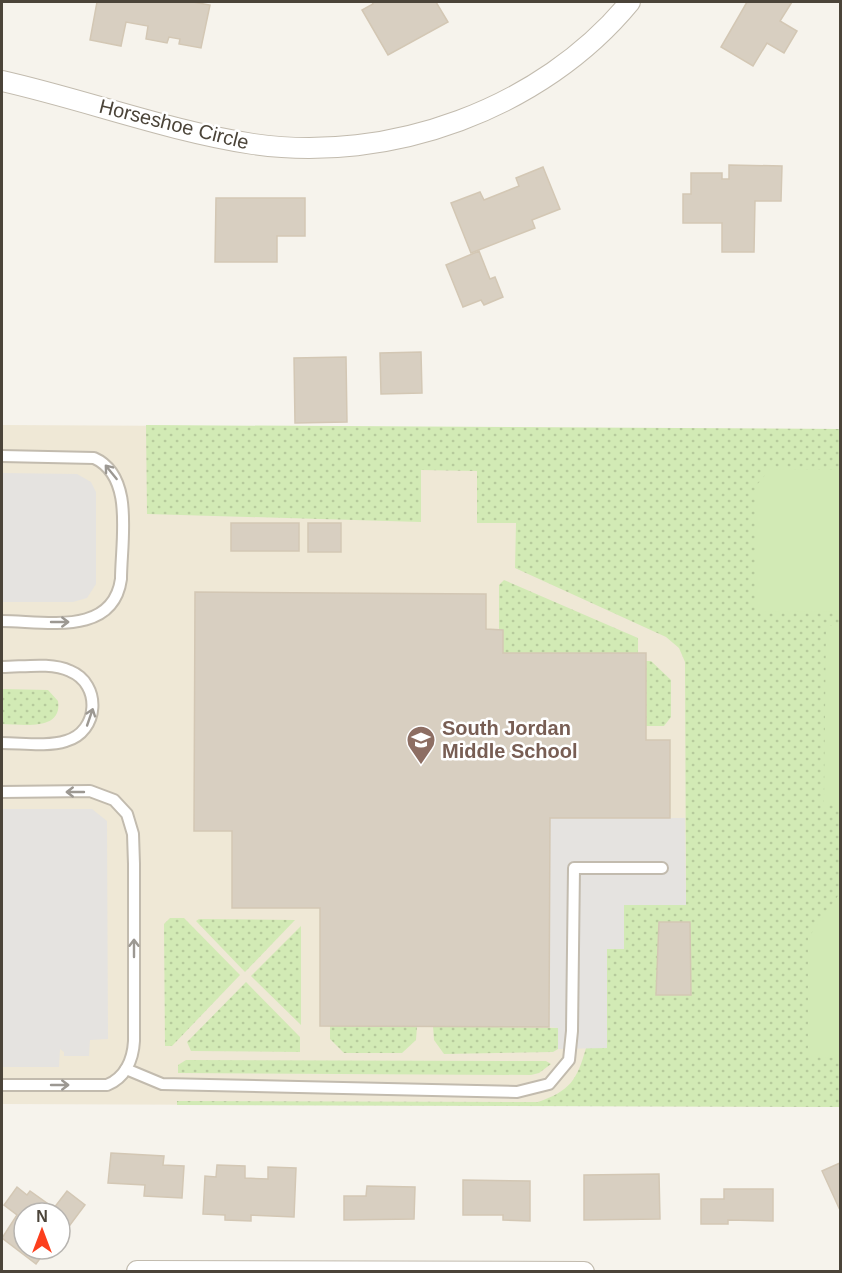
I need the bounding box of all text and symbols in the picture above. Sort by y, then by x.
street label: Horseshoe Circle [97,95,251,153]
one-way arrow [105,464,118,480]
one-way arrow [49,616,69,628]
one-way arrow [85,709,96,727]
place label: South Jordan Middle School [442,717,578,762]
school or university icon: South Jordan Middle School [405,724,437,766]
one-way arrow [66,786,86,797]
one-way arrow [128,938,140,958]
one-way arrow [49,1079,69,1091]
north arrow [12,1201,72,1261]
text: N [36,1208,48,1225]

